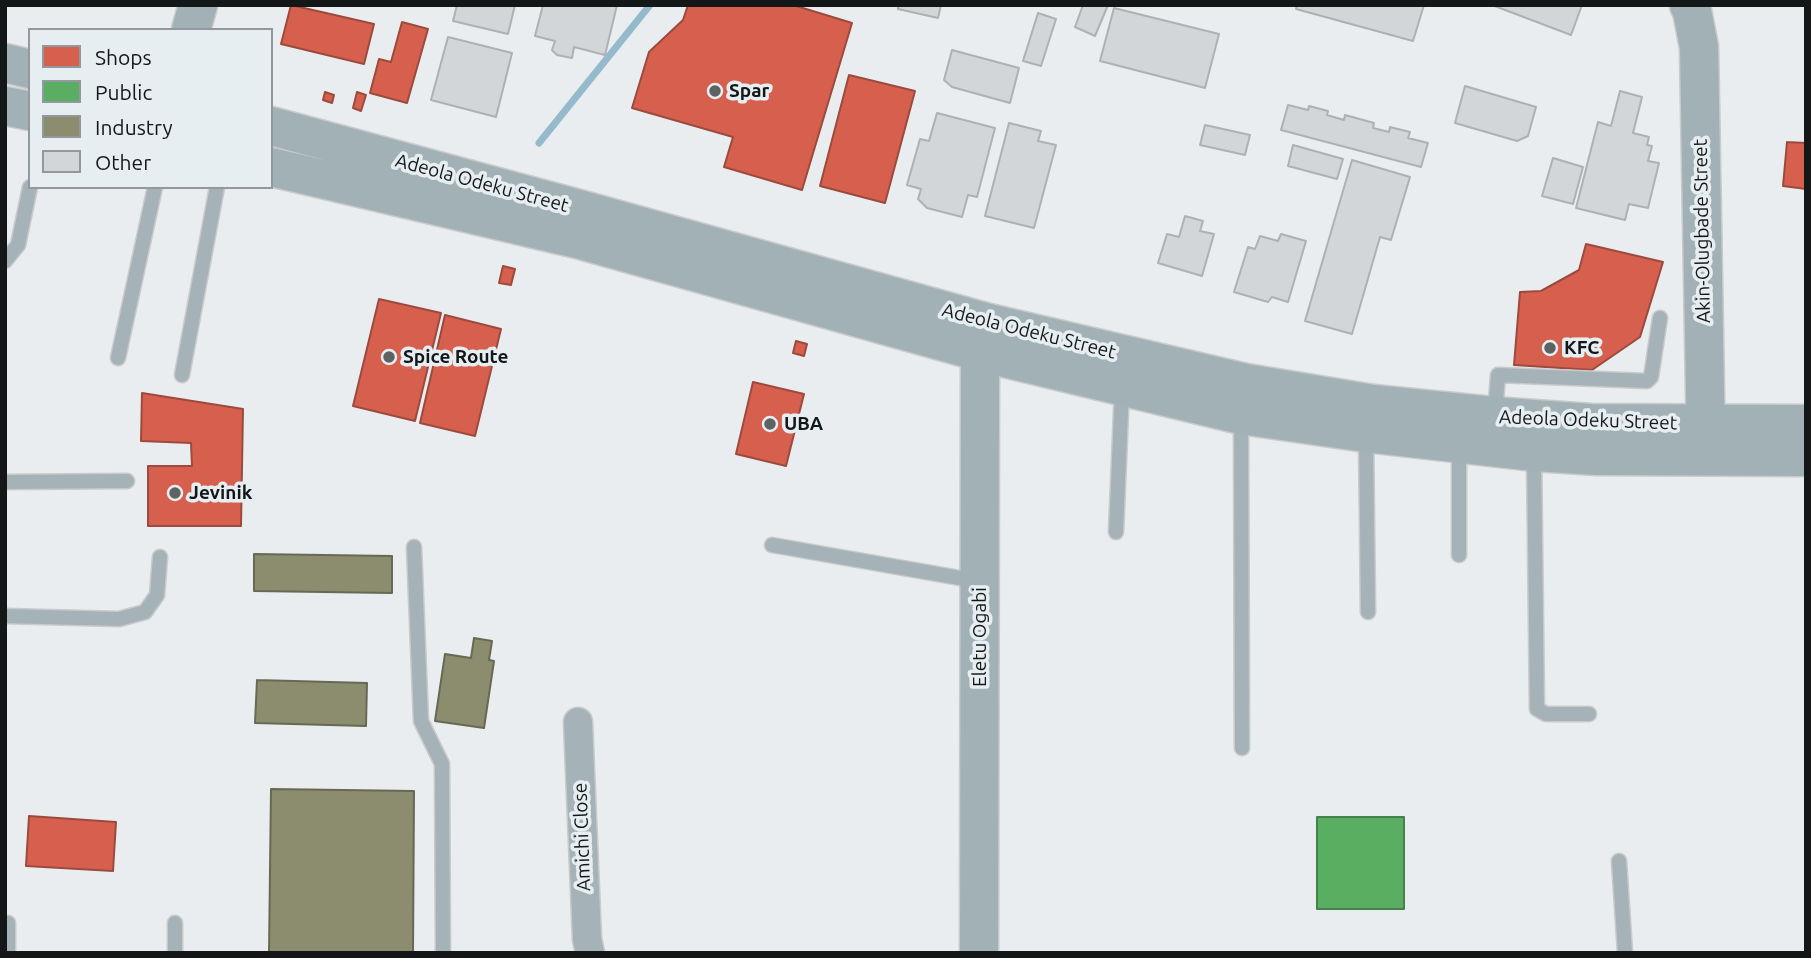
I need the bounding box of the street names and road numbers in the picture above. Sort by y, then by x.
street label: Akin-Olugbade Street [1689,139,1715,323]
street label: Adeola Odeku Street [393,149,571,217]
street label: Adeola Odeku Street [940,298,1118,364]
street label: Adeola Odeku Street [1498,405,1678,435]
street label: Eletu Ogabi [969,587,991,687]
street label: Amichi Close [569,782,595,892]

